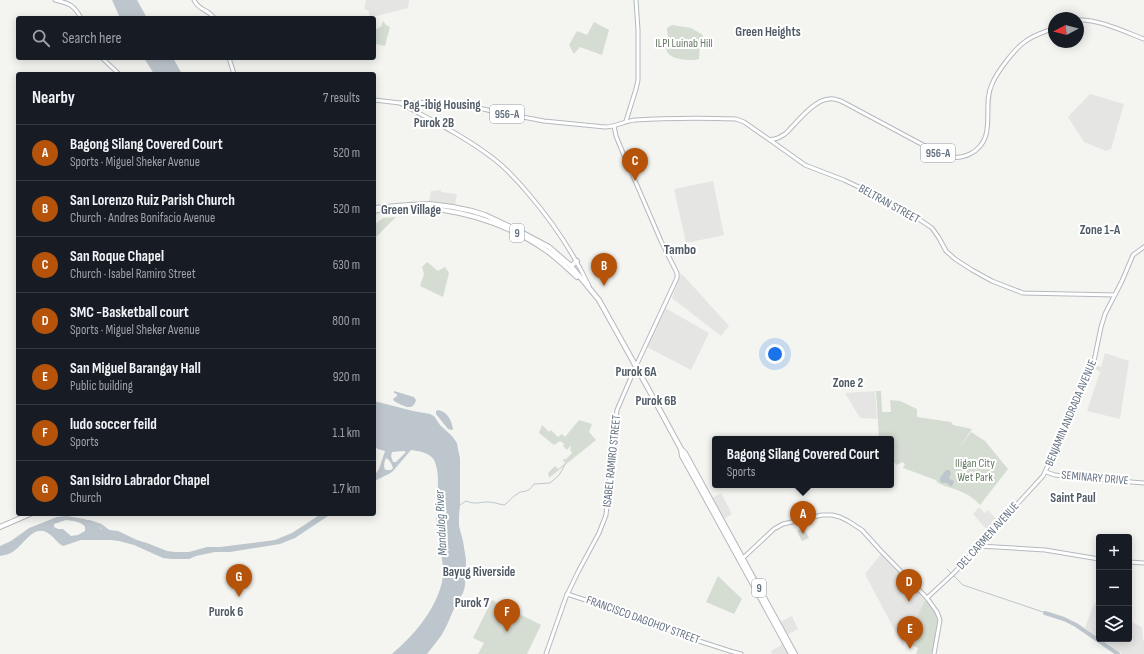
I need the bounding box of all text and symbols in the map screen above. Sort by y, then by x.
north arrow [1048,12,1084,48]
search box [16,16,376,60]
district label: Green Heights [735,24,801,40]
icon: search [30,27,52,49]
text: Search here [62,29,122,48]
park label: ILPI Luinab Hill [655,36,713,51]
text: Nearby [32,88,75,108]
text: 7 results [323,90,360,106]
district label: Pag-ibig Housing [403,97,481,113]
road number: 956-A [490,105,524,123]
district label: Purok 2B [414,115,454,131]
text: Bagong Silang Covered Court [70,135,223,154]
road number: 956-A [921,144,955,162]
text: A [42,145,48,161]
text: 520 m [333,145,360,161]
pin: C [622,148,648,181]
text: Sports · Miguel Sheker Avenue [70,154,200,170]
street label: BELTRAN STREET [856,181,922,227]
text: San Lorenzo Ruiz Parish Church [70,191,235,210]
text: B [42,201,48,217]
text: 520 m [333,201,360,217]
district label: Green Village [381,202,442,218]
text: Church · Andres Bonifacio Avenue [70,210,215,226]
district label: Zone 1-A [1080,222,1121,238]
road number: 9 [510,224,524,242]
district label: Tambo [664,241,696,258]
text: San Roque Chapel [70,247,164,266]
pin: B [591,253,617,286]
text: C [42,257,48,273]
text: 630 m [333,257,360,273]
text: Church · Isabel Ramiro Street [70,266,196,282]
text: SMC -Basketball court [70,303,189,322]
text: D [42,313,48,329]
text: 800 m [332,313,360,329]
text: Sports · Miguel Sheker Avenue [70,322,200,338]
your location [765,344,785,364]
street label: BENJAMIN ANDRADA AVENUE [1042,357,1100,469]
text: San Miguel Barangay Hall [70,359,201,378]
district label: Purok 6A [616,364,657,380]
text: E [42,369,48,385]
text: 920 m [333,369,360,385]
district label: Zone 2 [833,375,863,391]
text: Public building [70,378,133,394]
district label: Purok 6B [636,393,676,409]
street label: ISABEL RAMIRO STREET [600,414,624,508]
text: ludo soccer feild [70,415,157,434]
text: F [42,425,48,441]
text: 1.1 km [333,425,360,441]
text: Sports [70,434,99,450]
popup [712,436,894,488]
text: Bagong Silang Covered Court [727,445,879,464]
park label: Iligan City Wet Park [955,456,995,485]
text: Sports [727,464,755,480]
street label: SEMINARY DRIVE [1061,468,1129,488]
text: San Isidro Labrador Chapel [70,471,210,490]
text: G [42,481,48,497]
text: 1.7 km [332,481,360,497]
water label: Mandulog River [431,488,451,556]
text: Church [70,490,102,506]
district label: Saint Paul [1050,490,1096,506]
street label: DEL CARMEN AVENUE [954,499,1022,573]
pin: A [790,501,816,534]
map controls [1096,534,1132,642]
button: + [1096,534,1132,570]
pin: G [226,564,252,597]
district label: Bayug Riverside [443,564,516,580]
pin: D [896,569,922,602]
button: − [1096,570,1132,606]
road number: 9 [752,579,766,597]
street label: FRANCISCO DAGOHOY STREET [584,592,702,648]
district label: Purok 7 [455,595,489,611]
pin: F [494,599,520,632]
district label: Purok 6 [209,604,243,620]
button: layers [1096,606,1132,642]
pin: E [897,616,923,649]

